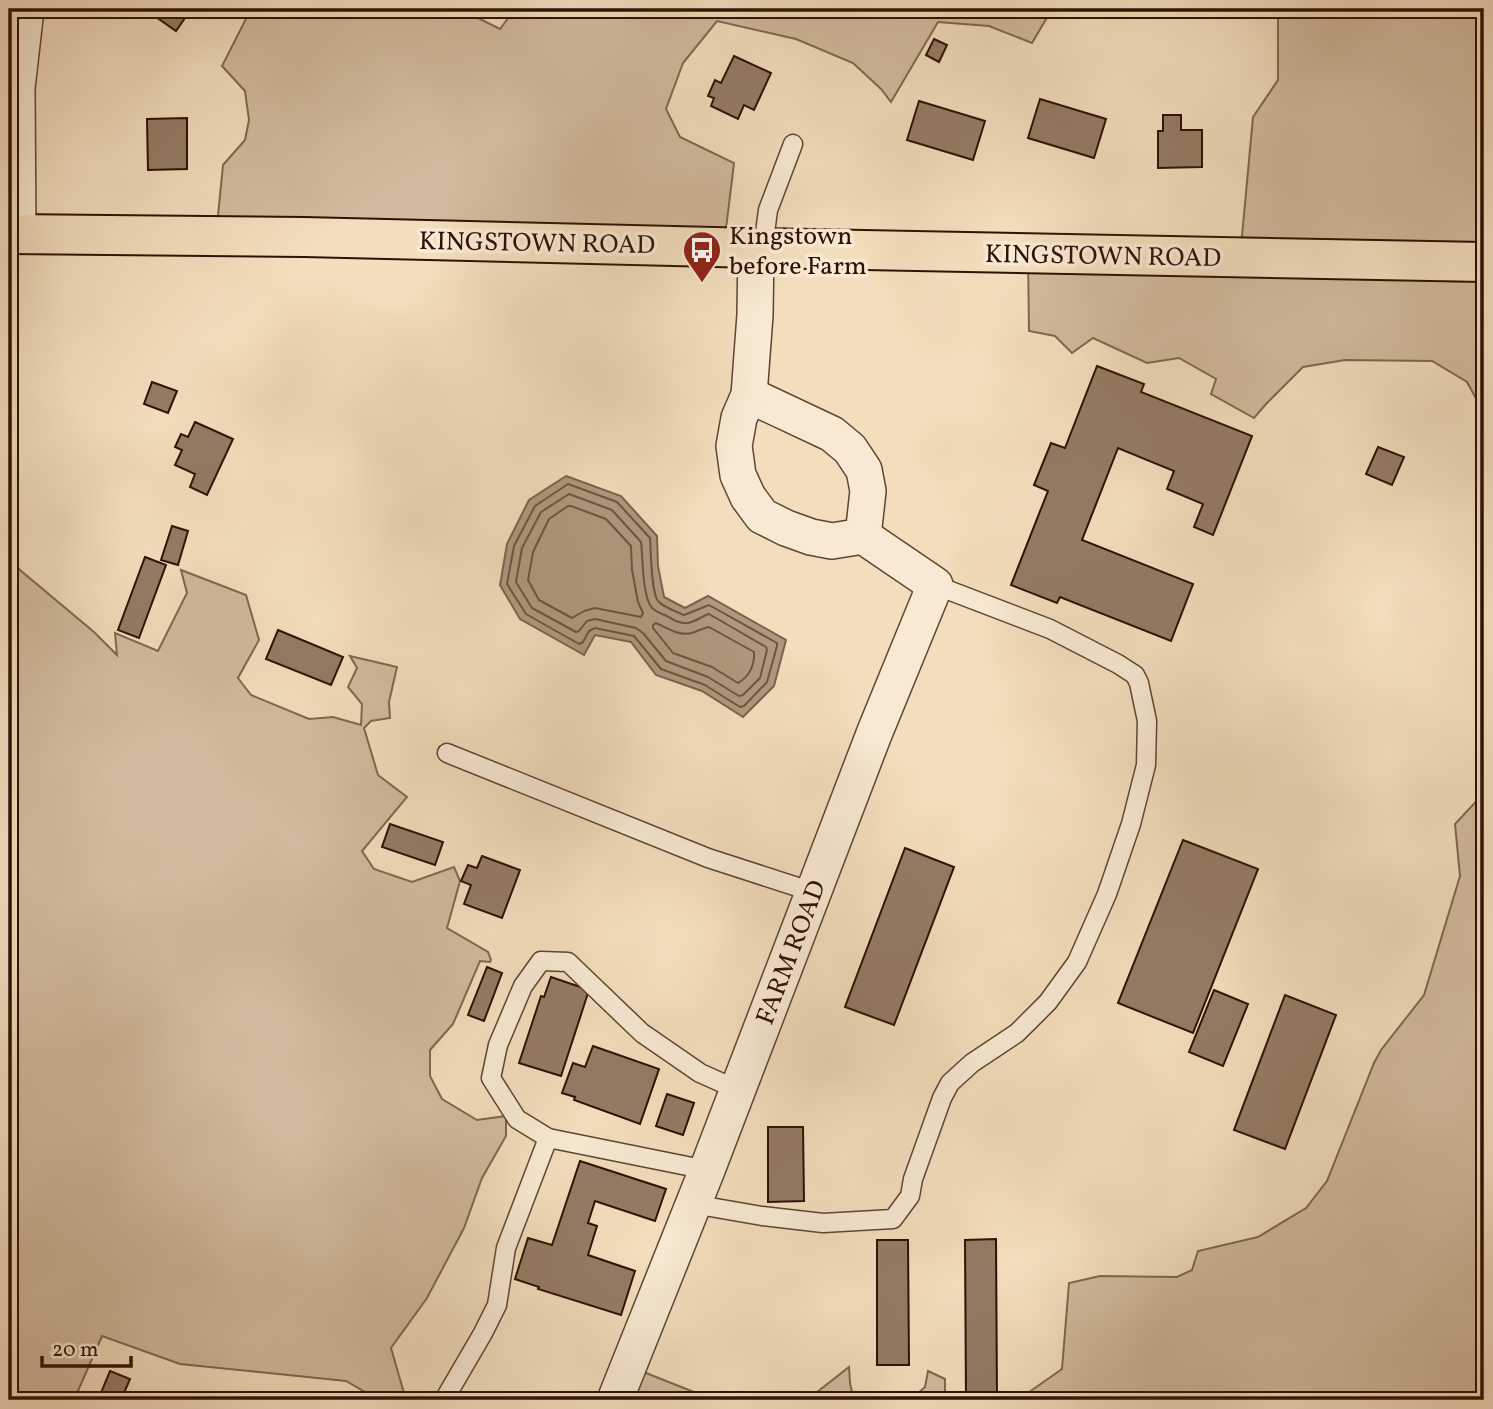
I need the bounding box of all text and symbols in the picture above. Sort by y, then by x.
place label: Kingstown before Farm [729,219,867,285]
street label: KINGSTOWN ROAD [419,224,655,264]
bus stop icon: Kingstown before Farm [681,229,723,284]
street label: KINGSTOWN ROAD [985,237,1221,277]
street label: FARM ROAD [748,875,836,1030]
scale bar [42,1325,131,1369]
text: 20 m [52,1336,98,1365]

